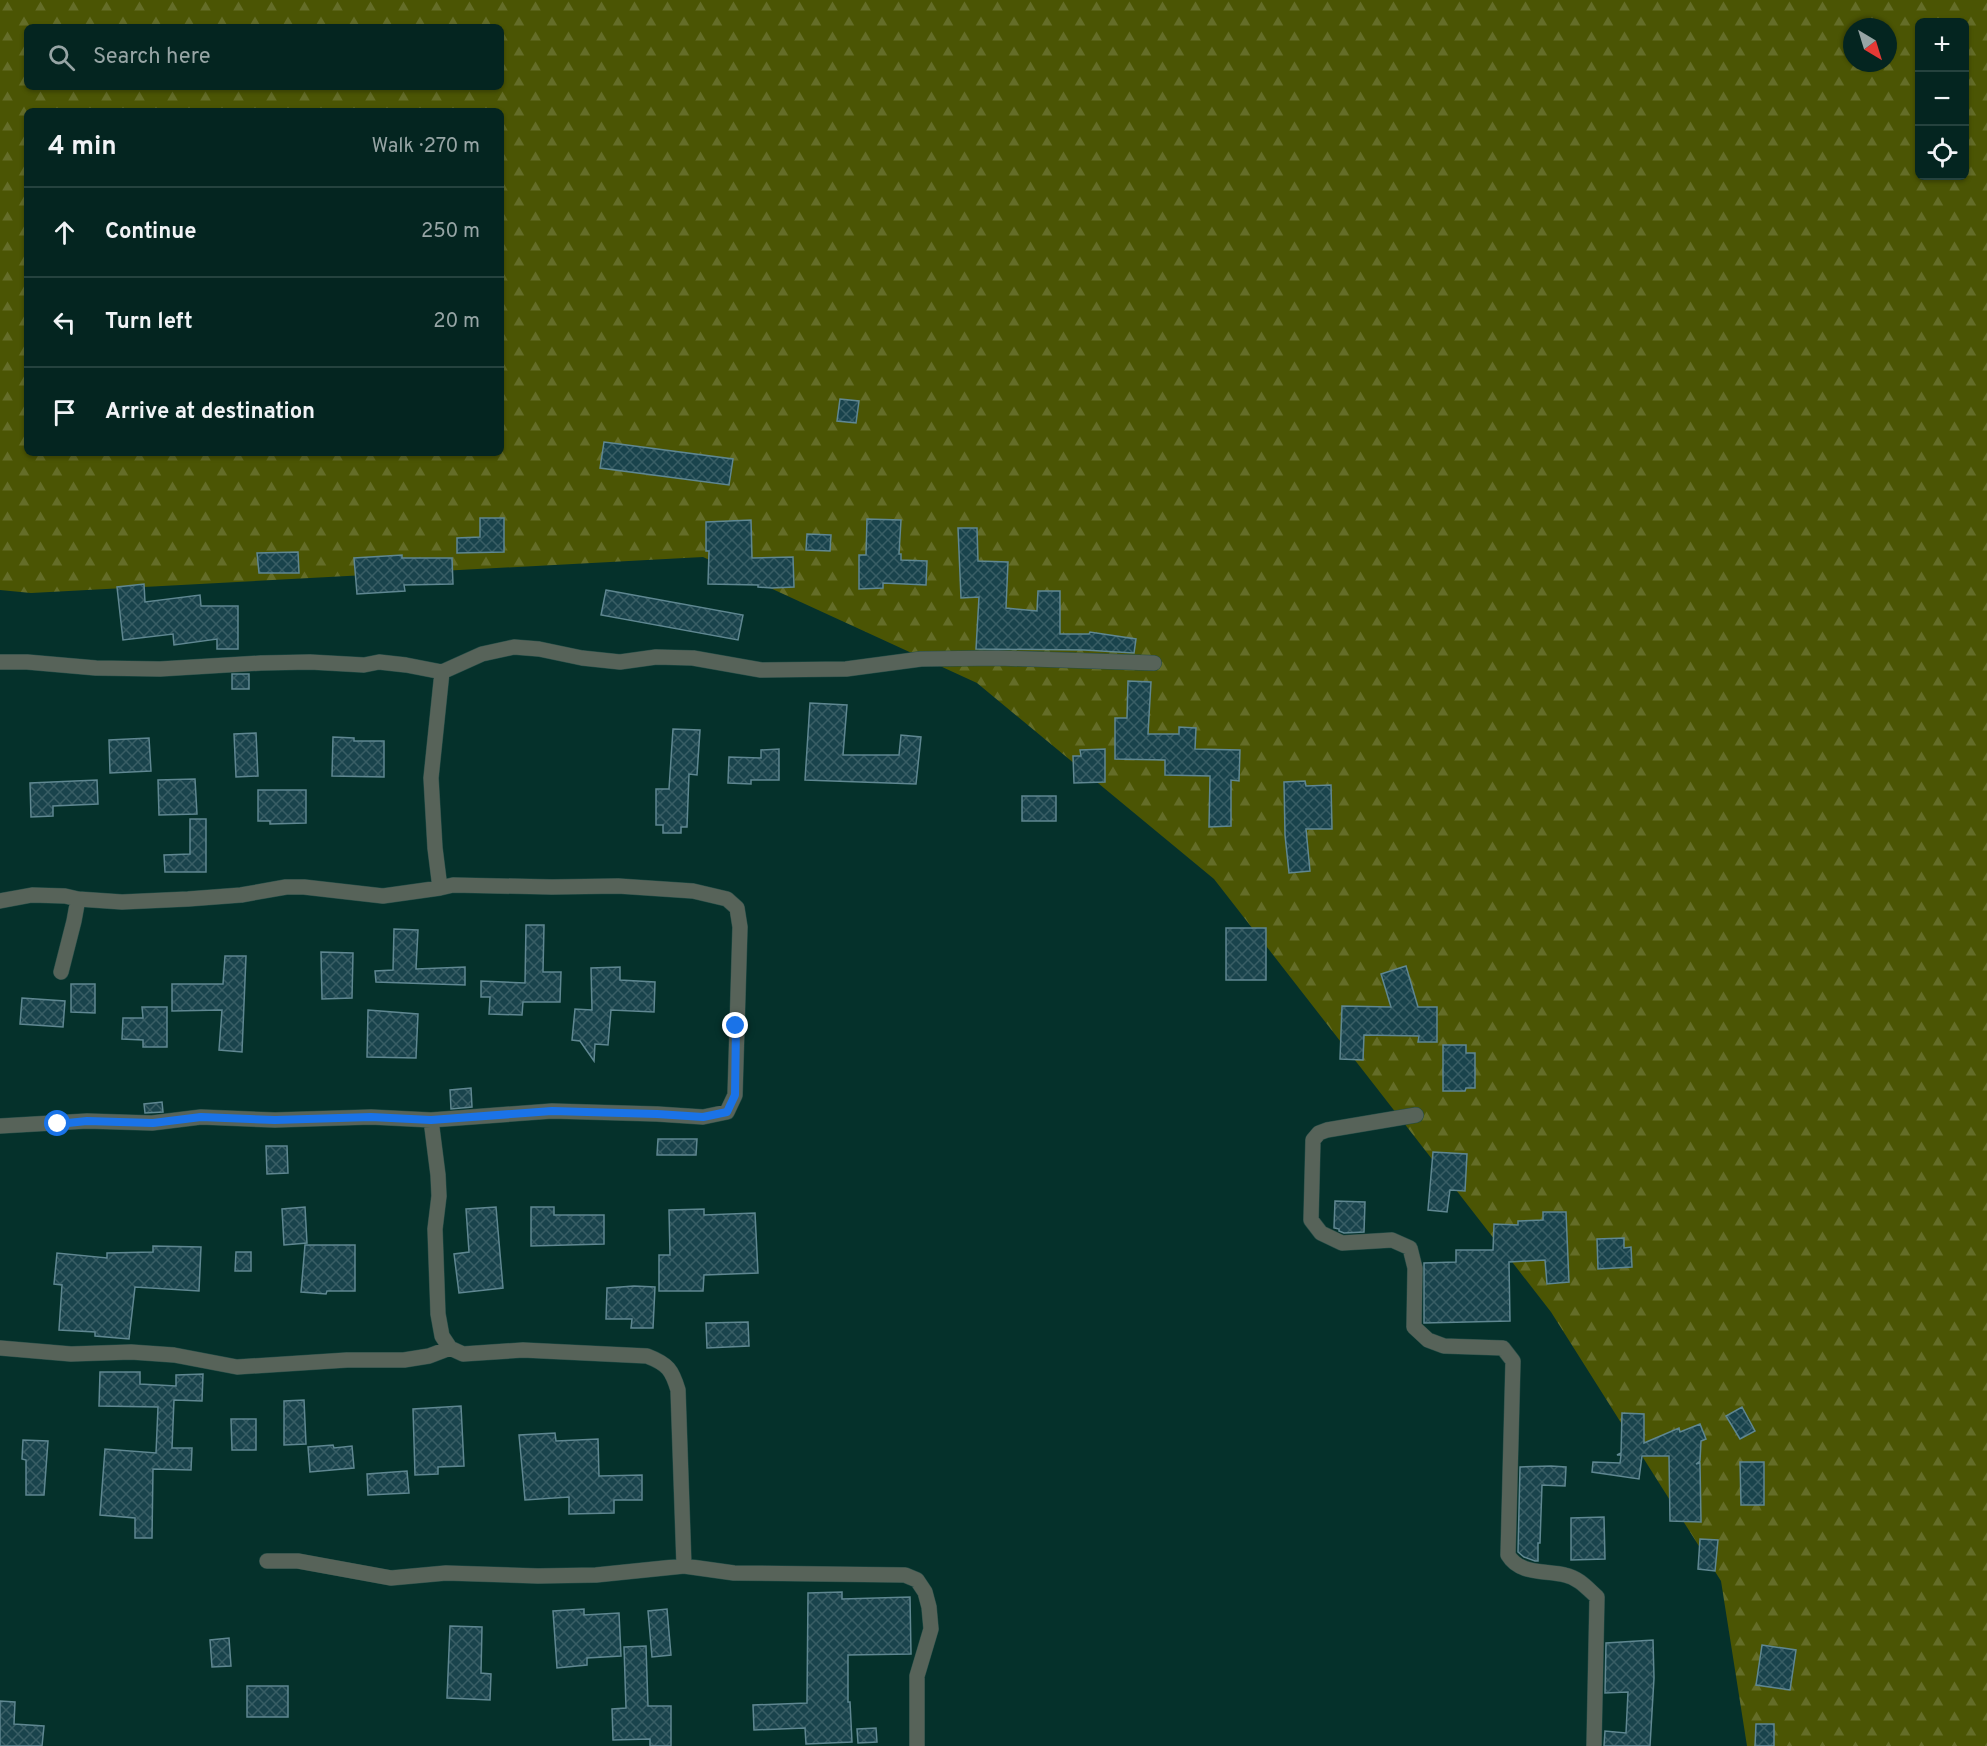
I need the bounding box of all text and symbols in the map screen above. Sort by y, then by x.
north arrow [1843,18,1897,72]
map controls [1915,18,1969,180]
button: + [1915,18,1969,72]
search box [24,24,504,90]
icon: search [45,41,78,74]
text: Search here [93,44,211,71]
button: − [1915,72,1969,126]
button: locate [1915,126,1969,180]
text: 4 min [48,131,117,164]
text: Walk · 270 m [372,134,480,160]
icon: ahead [48,216,81,249]
text: Continue [105,219,196,246]
text: 250 m [421,219,480,245]
icon: left [48,306,81,339]
text: Turn left [105,309,193,336]
text: 20 m [433,309,480,335]
icon: arrive [48,396,81,429]
text: Arrive at destination [105,399,315,426]
route end [722,1012,748,1038]
route start [44,1110,70,1136]

